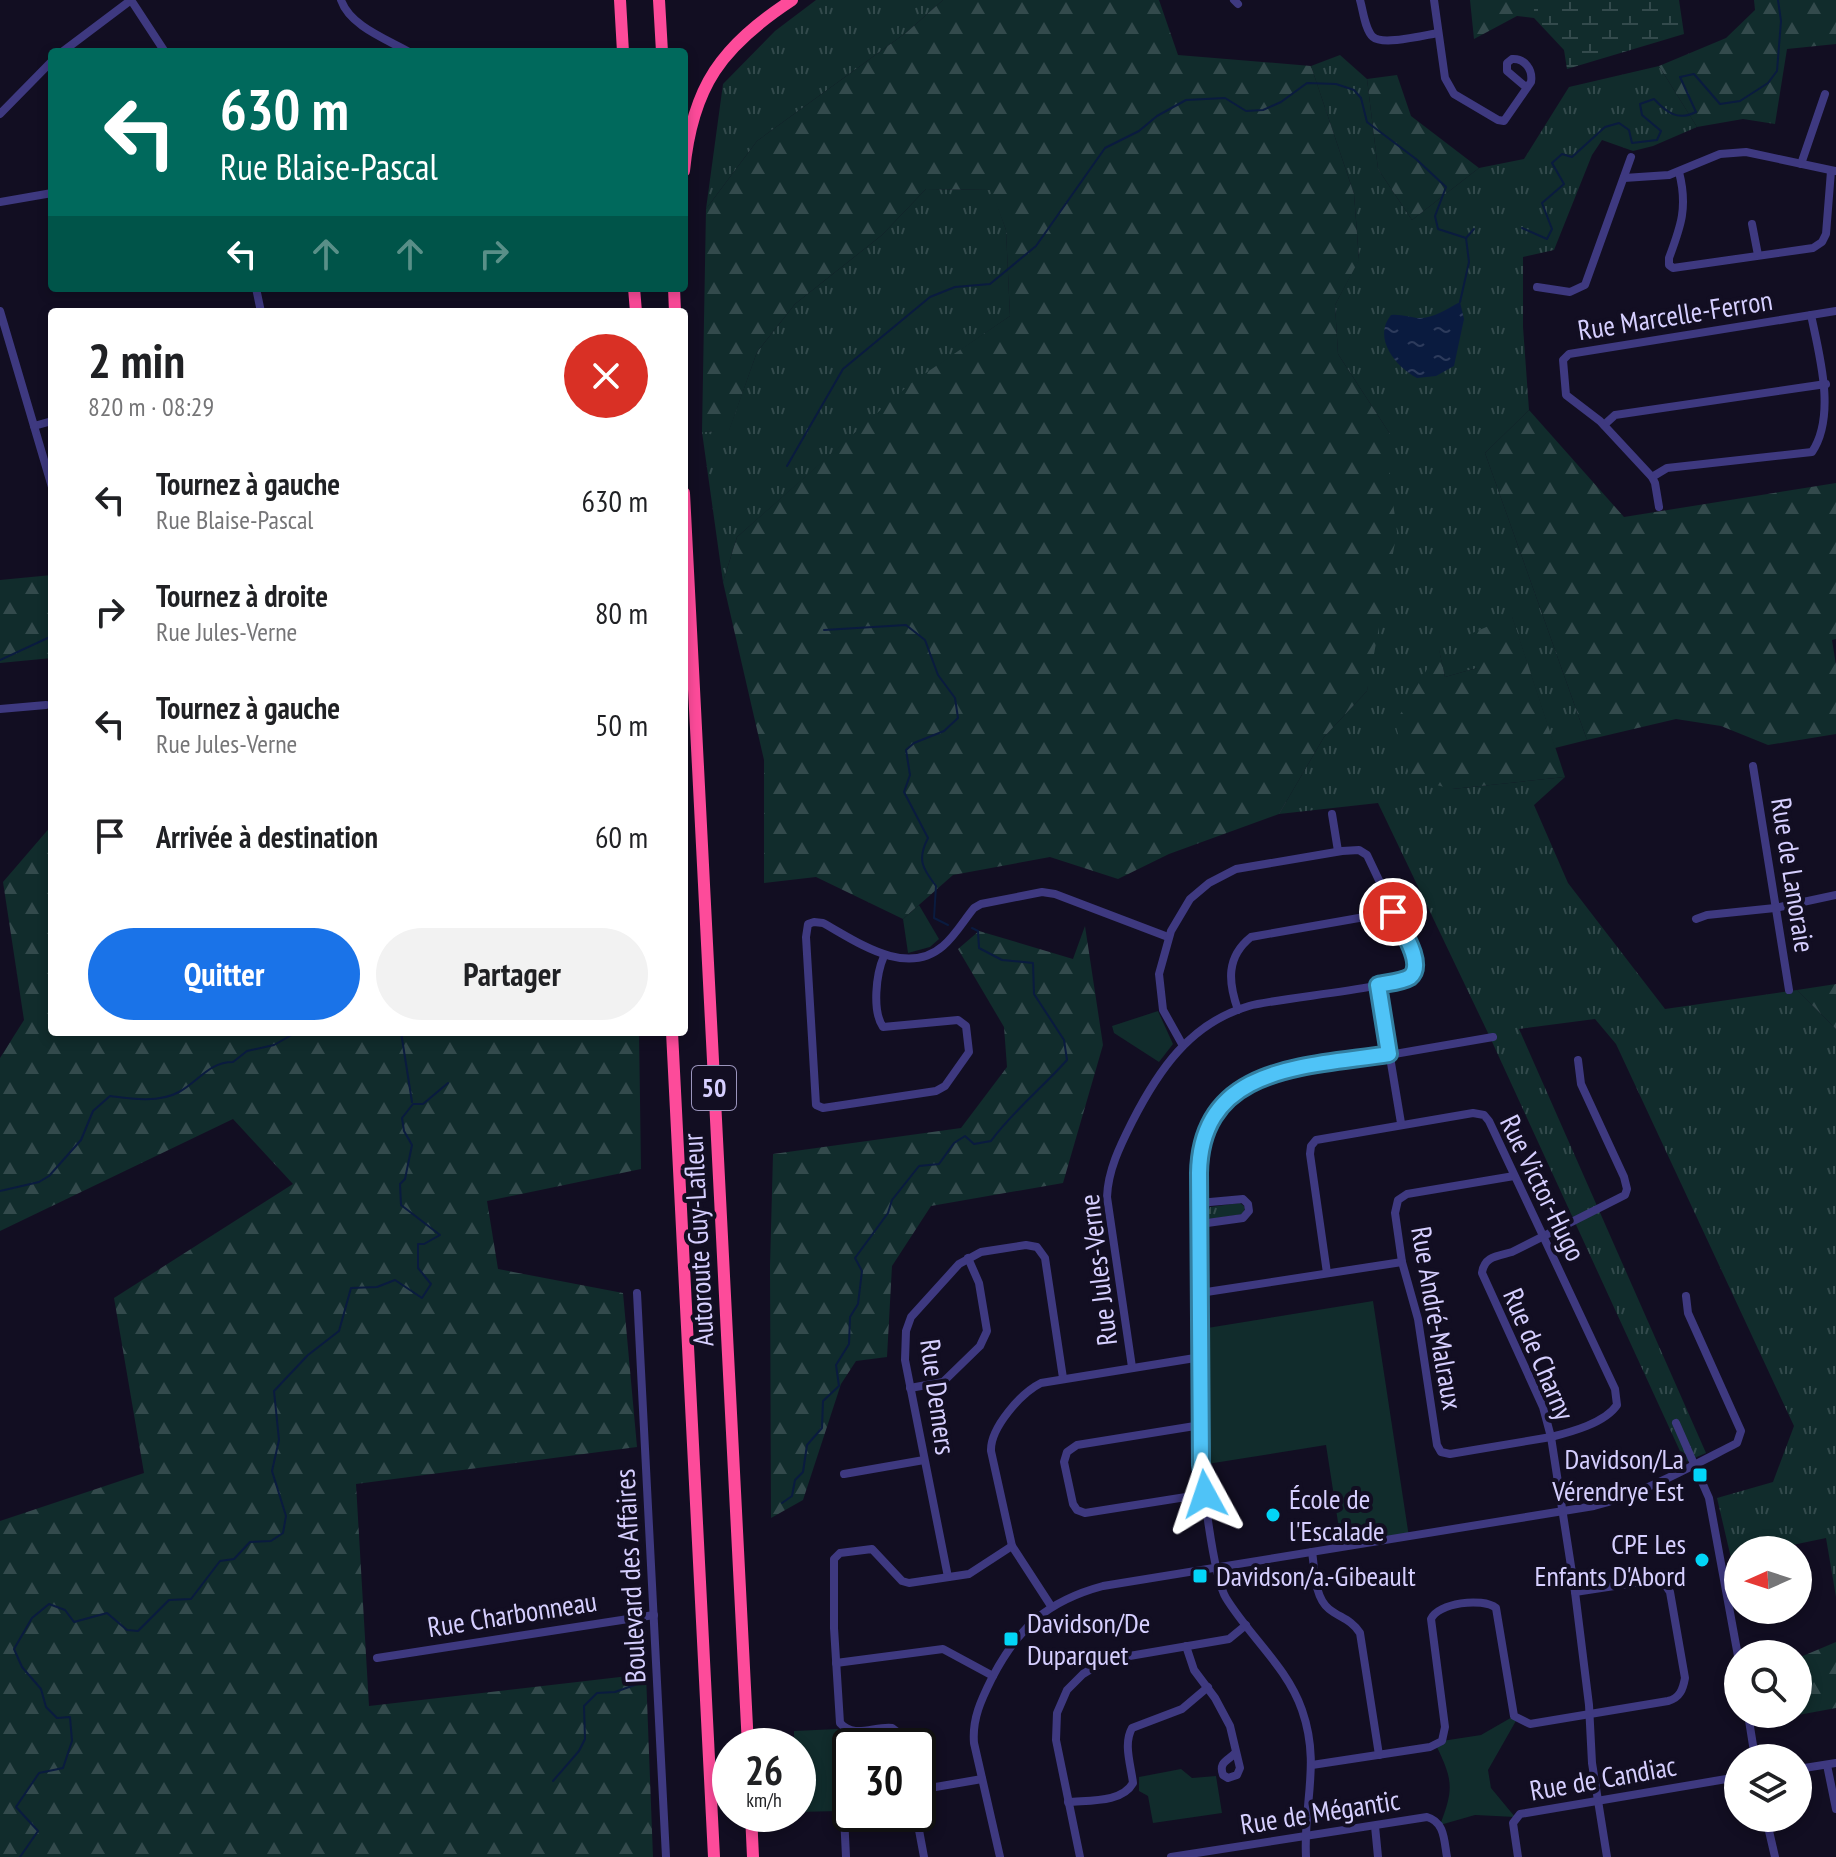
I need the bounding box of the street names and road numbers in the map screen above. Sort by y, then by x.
street label: Rue Marcelle-Ferron [1575,281,1775,348]
street label: Rue de Lanoraie [1763,795,1824,955]
road number: 50 [692,1066,736,1110]
street label: Rue Victor-Hugo [1492,1109,1595,1267]
street label: Autoroute Guy-Lafleur [673,1132,722,1348]
street label: Rue Jules-Verne [1070,1192,1125,1348]
street label: Rue André-Malraux [1403,1223,1472,1412]
street label: Rue de Charny [1495,1282,1584,1426]
street label: Rue Demers [912,1337,965,1457]
street label: Boulevard des Affaires [605,1468,654,1684]
street label: Rue Charbonneau [425,1582,599,1645]
street label: Rue de Candiac [1527,1746,1679,1809]
street label: Rue de Mégantic [1237,1781,1402,1842]

